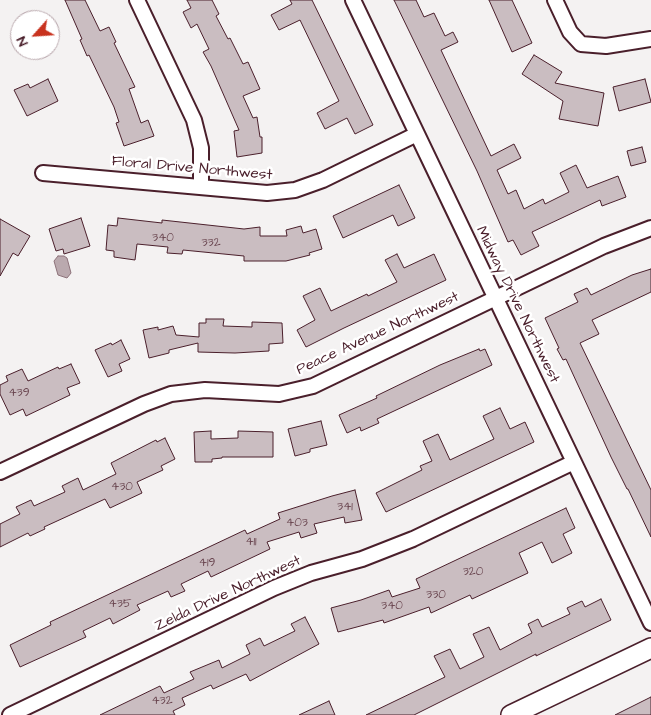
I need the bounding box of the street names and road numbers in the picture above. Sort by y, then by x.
street label: Floral Drive Northwest [111,153,273,185]
street label: Midway Drive Northwest [471,224,563,386]
street label: Peace Avenue Northwest [294,288,462,380]
street label: Zelda Drive Northwest [152,552,304,636]

